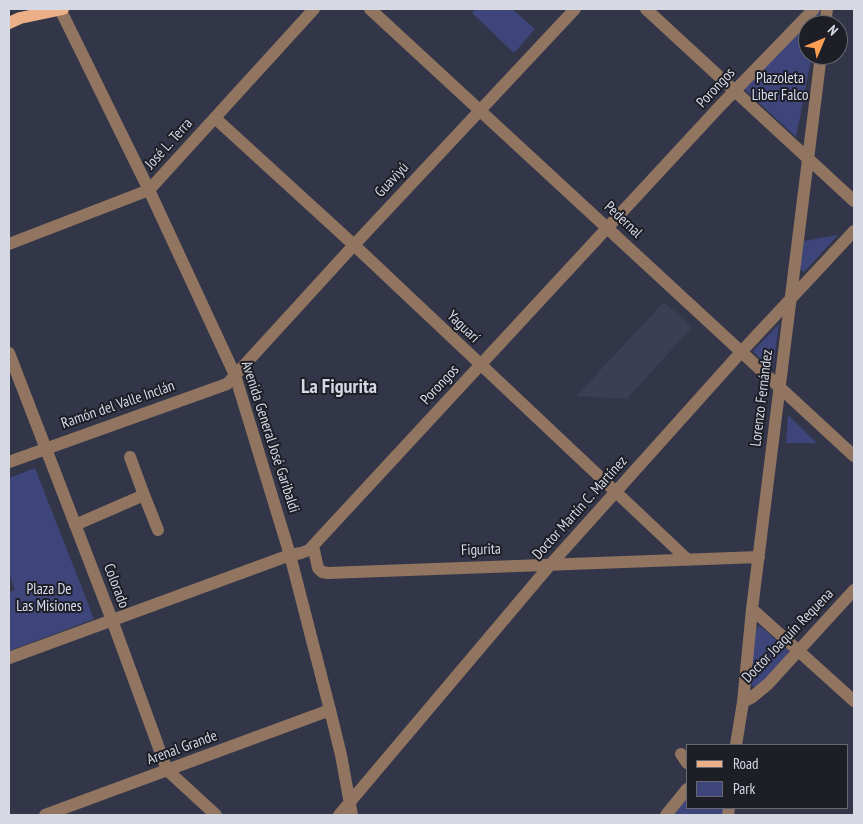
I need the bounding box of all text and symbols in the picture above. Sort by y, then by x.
north arrow [798,15,848,65]
text: N [824,21,842,39]
street label: Porongos [693,64,739,112]
park label: Plazoleta Liber Falco [752,70,808,105]
street label: José L. Terra [142,115,196,173]
street label: Guaviyú [371,159,413,201]
street label: Pedernal [600,198,646,242]
street label: Yaguarí [443,307,483,347]
street label: Lorenzo Fernández [747,349,777,447]
street label: Avenida General José Garibaldi [237,359,303,515]
street label: Porongos [417,361,463,409]
district label: La Figurita [301,375,377,399]
street label: Ramón del Valle Inclán [59,377,177,433]
street label: Doctor Martín C. Martínez [529,453,631,563]
street label: Figurita [461,540,501,560]
street label: Colorado [99,561,133,611]
park label: Plaza De Las Misiones [16,581,82,616]
street label: Doctor Joaquín Requena [738,585,838,687]
street label: Arenal Grande [144,727,220,769]
legend [686,744,848,809]
text: Road [733,754,759,773]
text: Park [733,779,755,798]

